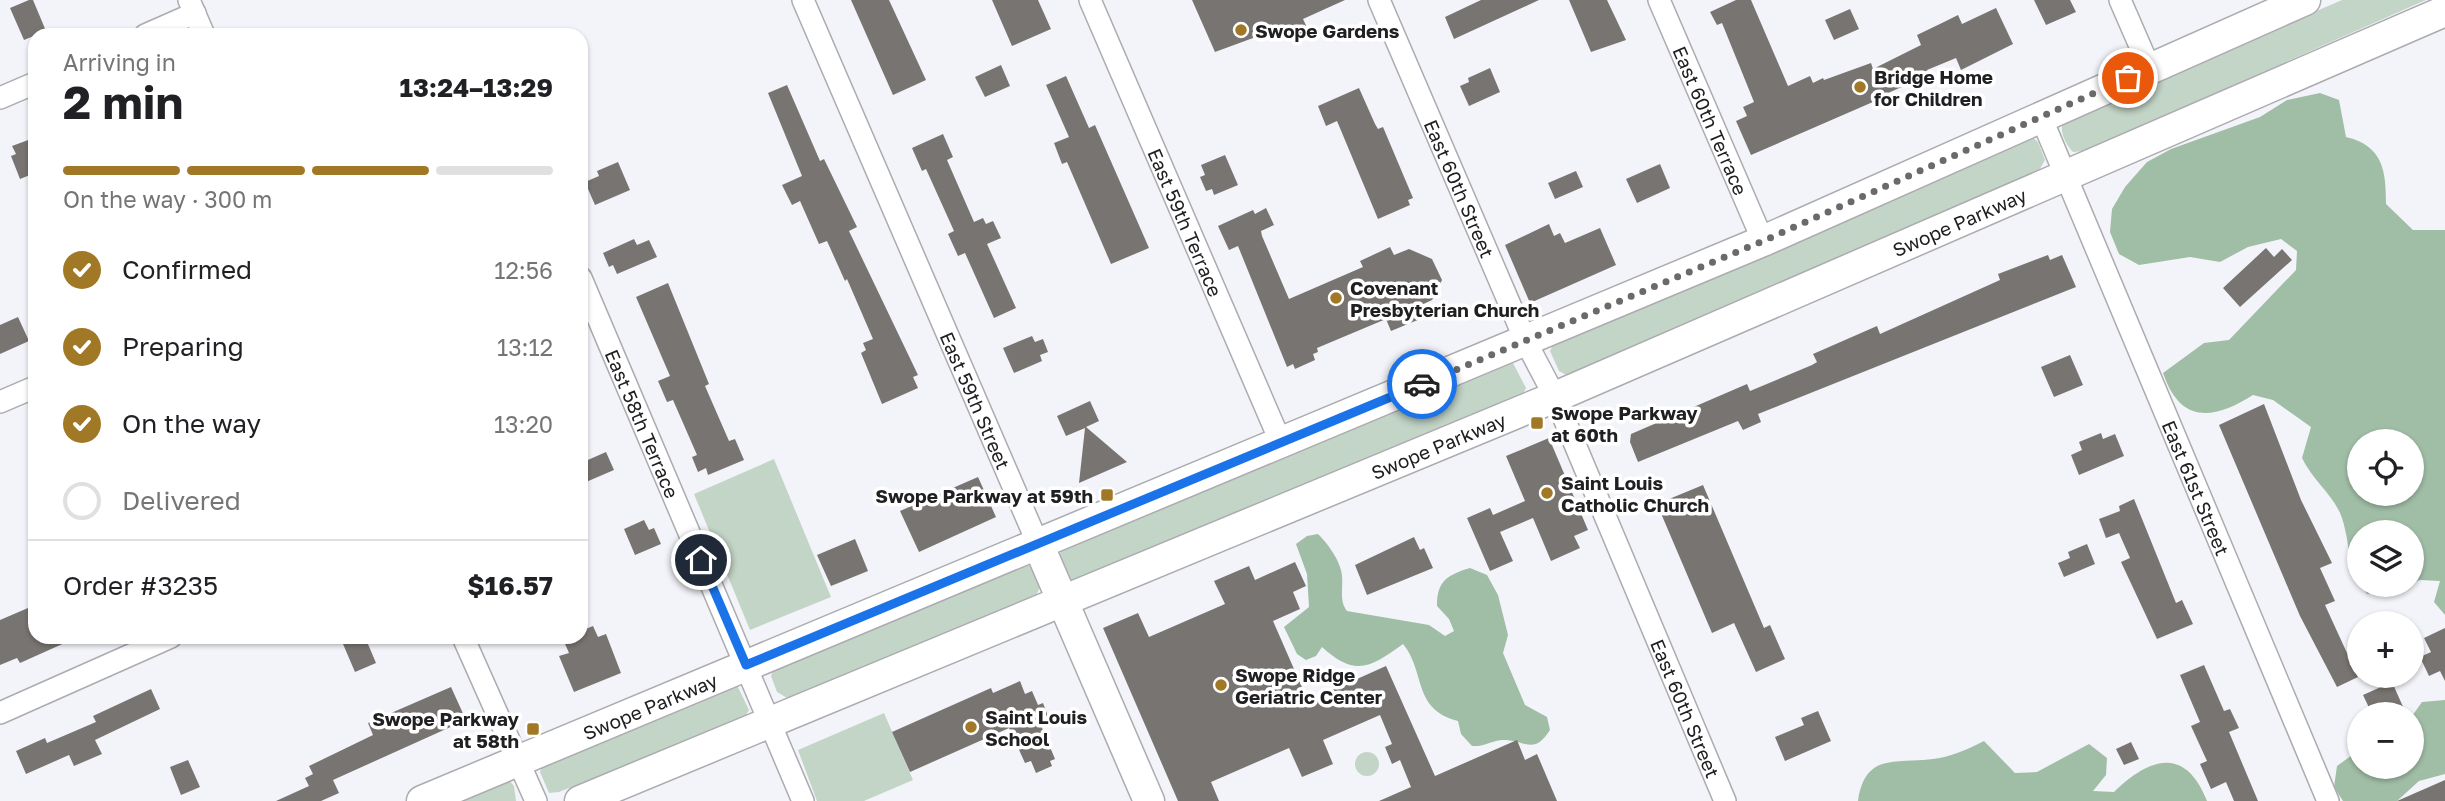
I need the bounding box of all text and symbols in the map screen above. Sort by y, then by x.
place label: Swope Gardens [1255,19,1400,42]
marker: Swope Gardens [1233,22,1249,38]
street label: East 60th Terrace [1669,42,1753,198]
text: Arriving in [63,48,176,76]
pin [2098,48,2158,108]
icon: bag [2109,59,2147,97]
place label: Bridge Home for Children [1874,65,1993,110]
text: 13:24–13:29 [400,72,553,103]
text: 2 min [63,74,183,129]
marker: Bridge Home for Children [1852,79,1868,95]
street label: East 60th Street [1420,116,1500,261]
street label: East 59th Terrace [1144,145,1228,300]
street label: Swope Parkway [1889,182,2030,261]
text: On the way · 300 m [63,185,272,213]
icon: check [63,251,101,289]
text: Confirmed [122,254,252,285]
text: 12:56 [494,256,553,284]
place label: Covenant Presbyterian Church [1350,276,1539,321]
marker: Covenant Presbyterian Church [1328,290,1344,306]
icon: check [63,328,101,366]
street label: East 59th Street [936,328,1016,473]
text: Preparing [122,331,244,362]
text: 13:12 [497,333,553,361]
street label: East 58th Terrace [601,346,684,501]
courier [1387,349,1457,419]
icon: car [1403,365,1441,403]
place label: Swope Parkway at 60th [1551,401,1698,446]
icon: check [63,405,101,443]
street label: Swope Parkway [1368,407,1509,483]
text: On the way [122,408,261,439]
text: 13:20 [494,410,553,438]
marker: Swope Parkway at 60th [1529,415,1545,431]
street label: East 61st Street [2158,417,2235,559]
map controls [2347,429,2424,779]
button: locate [2347,429,2424,506]
place label: Saint Louis Catholic Church [1561,471,1709,516]
place label: Swope Parkway at 59th [875,484,1093,507]
text: Delivered [122,485,241,516]
marker: Saint Louis Catholic Church [1539,485,1555,501]
marker: Swope Parkway at 59th [1099,487,1115,503]
button: layers [2347,520,2424,597]
pin [671,530,731,590]
icon: home [682,541,720,579]
text: Order #3235 [63,570,218,601]
text: $16.57 [467,570,553,601]
button: + [2347,611,2424,688]
street label: East 60th Street [1647,635,1725,781]
place label: Swope Ridge Geriatric Center [1235,663,1383,708]
street label: Swope Parkway [579,667,721,744]
marker: Swope Ridge Geriatric Center [1213,677,1229,693]
button: − [2347,702,2424,779]
place label: Saint Louis School [985,705,1088,750]
place label: Swope Parkway at 58th [372,707,520,752]
marker: Saint Louis School [963,719,979,735]
marker: Swope Parkway at 58th [525,721,541,737]

